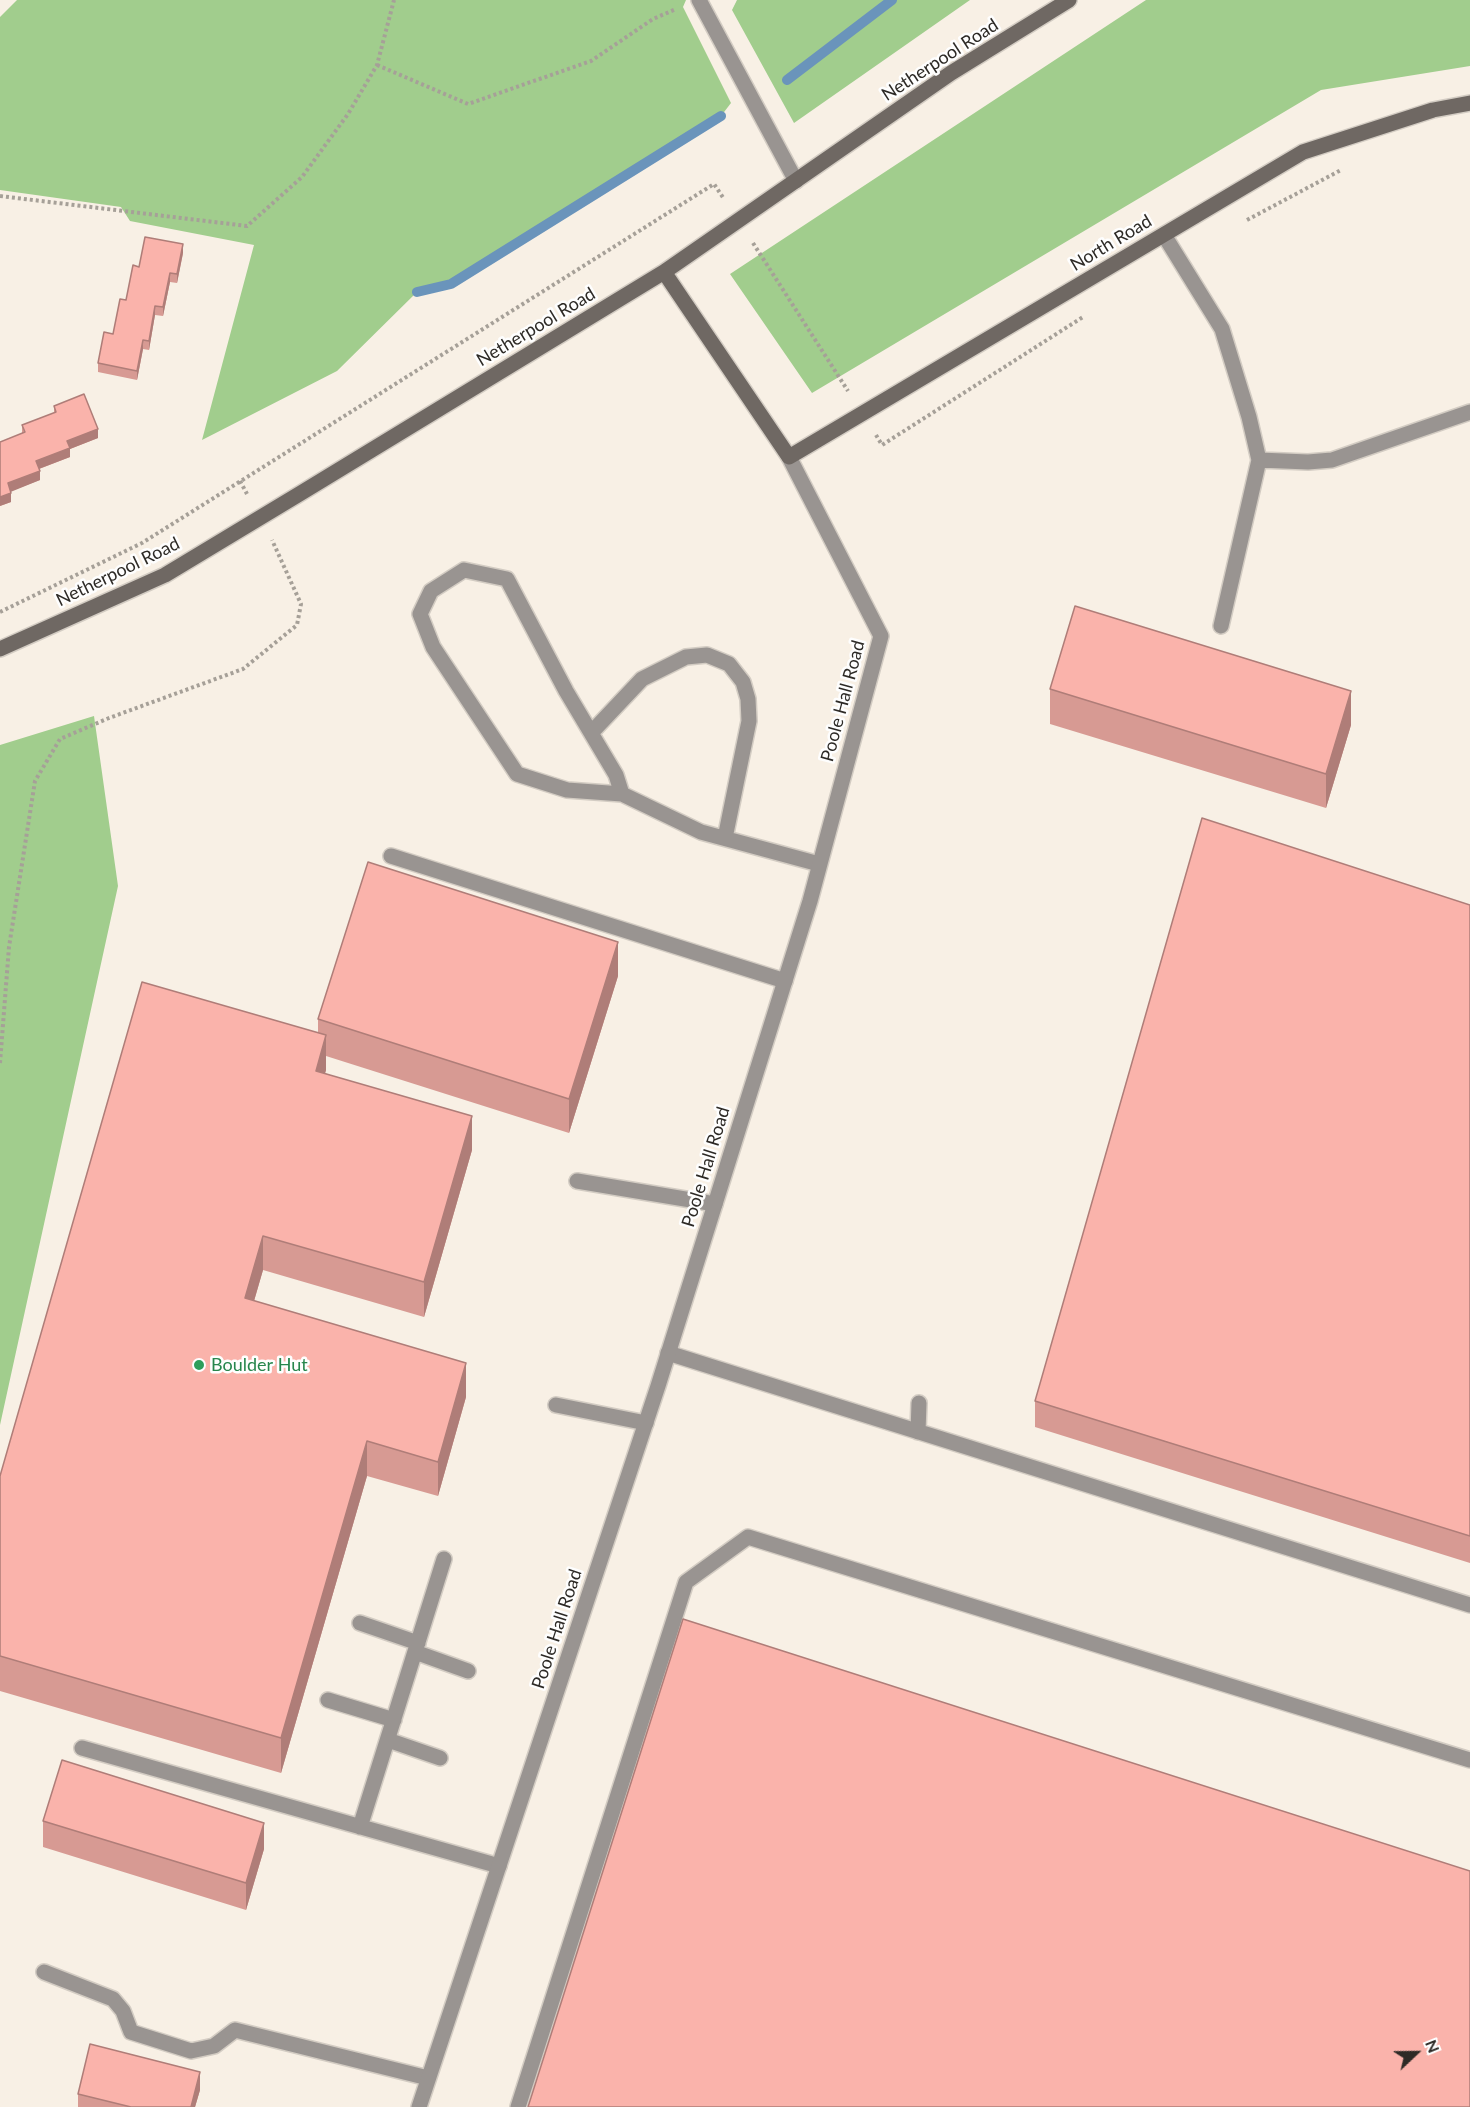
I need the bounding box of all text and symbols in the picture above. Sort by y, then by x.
street label: Netherpool Road [878,14,1002,106]
street label: North Road [1066,210,1156,276]
street label: Netherpool Road [473,283,599,371]
street label: Netherpool Road [53,533,183,611]
street label: Poole Hall Road [816,638,870,764]
street label: Poole Hall Road [677,1104,735,1230]
place label: Boulder Hut [211,1354,308,1376]
marker: Boulder Hut [192,1358,206,1372]
street label: Poole Hall Road [527,1566,587,1692]
north arrow [1386,2023,1446,2083]
text: N [1422,2037,1444,2055]

